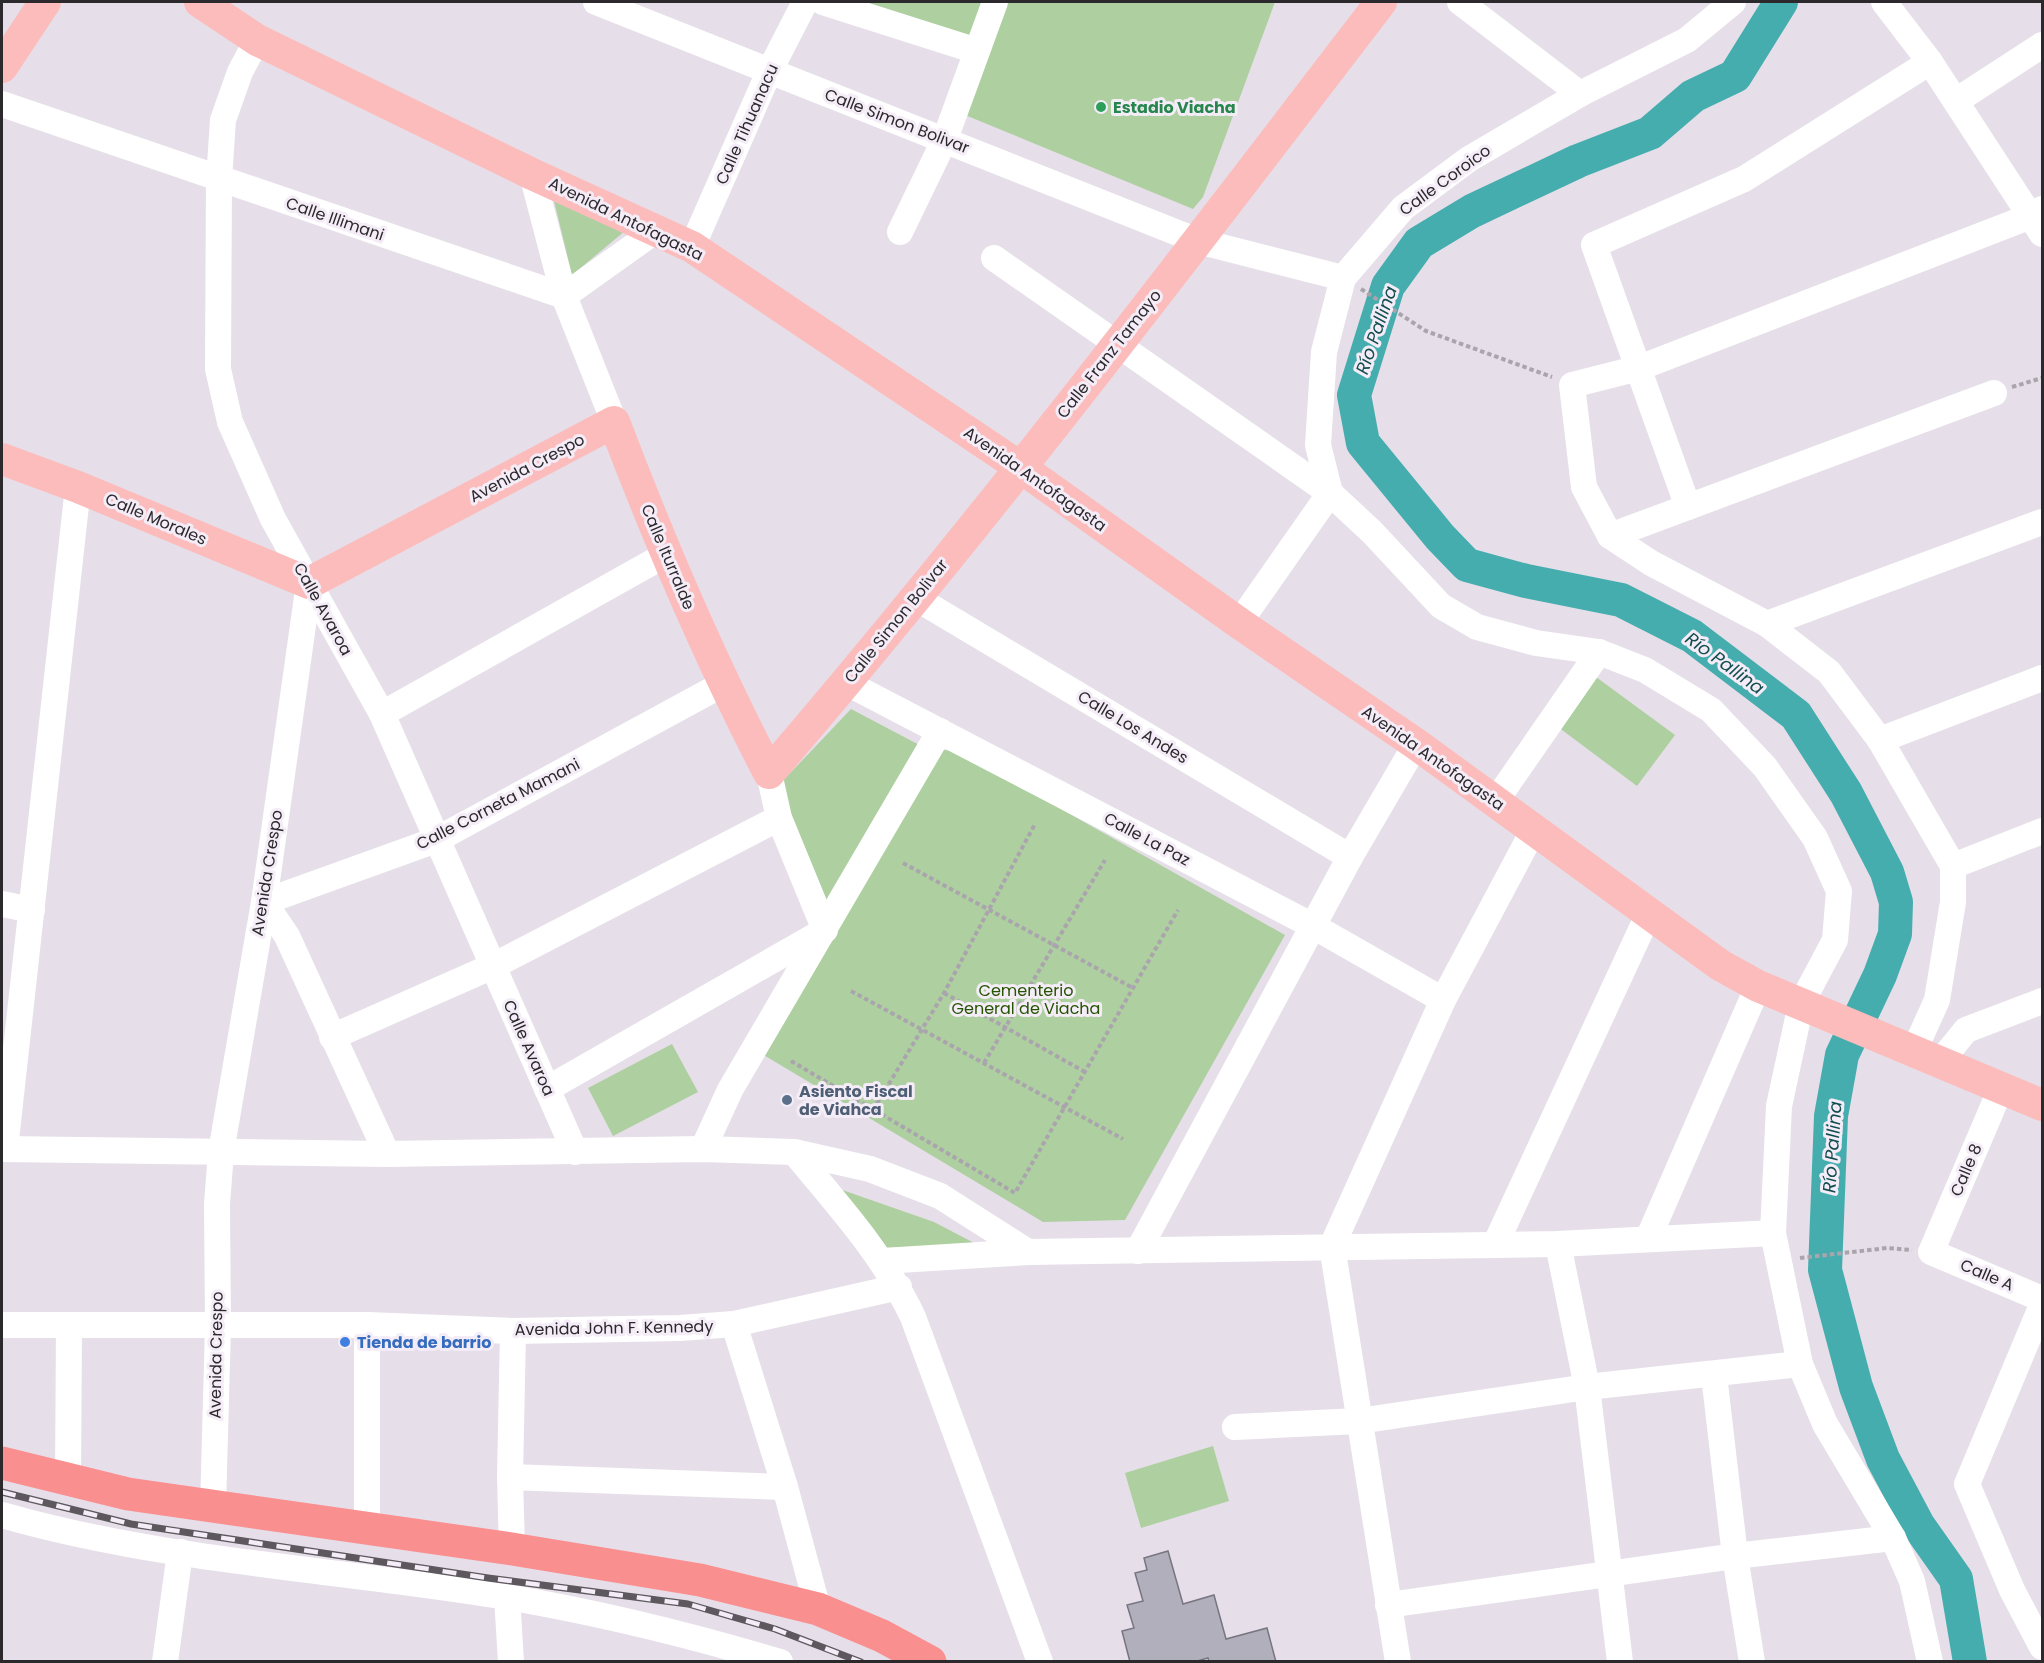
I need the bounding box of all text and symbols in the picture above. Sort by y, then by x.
street label: Calle Tihuanacu [710,60,784,188]
street label: Calle Simon Bolivar [821,83,973,159]
place label: Estadio Viacha [1113,96,1236,119]
marker: Estadio Viacha [1094,100,1108,114]
street label: Calle Coroico [1395,139,1495,221]
street label: Avenida Antofagasta [545,171,707,267]
street label: Calle Illimani [283,191,387,247]
water label: Río Pallina [1349,283,1403,377]
street label: Calle Franz Tamayo [1051,285,1167,423]
street label: Avenida Antofagasta [959,421,1111,537]
street label: Avenida Crespo [465,428,589,508]
street label: Calle Morales [102,487,210,551]
street label: Calle Iturralde [635,501,701,613]
street label: Calle Simon Bolivar [839,554,953,688]
street label: Calle Avaroa [288,558,358,660]
water label: Río Pallina [1681,626,1769,700]
street label: Calle Los Andes [1073,685,1193,769]
street label: Avenida Antofagasta [1357,700,1509,816]
street label: Calle Corneta Mamani [412,753,584,855]
street label: Calle La Paz [1100,807,1194,871]
street label: Avenida Crespo [246,808,288,938]
park label: Cementerio General de Viacha [952,979,1100,1020]
street label: Calle Avaroa [498,996,560,1100]
place label: Asiento Fiscal de Viahca [799,1080,913,1121]
marker: Asiento Fiscal de Viahca [780,1093,794,1107]
water label: Río Pallina [1816,1100,1848,1194]
street label: Calle 8 [1945,1140,1987,1200]
street label: Calle A [1957,1253,2017,1297]
street label: Avenida Crespo [203,1291,229,1419]
street label: Avenida John F. Kennedy [514,1315,714,1341]
place label: Tienda de barrio [357,1331,491,1354]
marker: Tienda de barrio [338,1335,352,1349]

